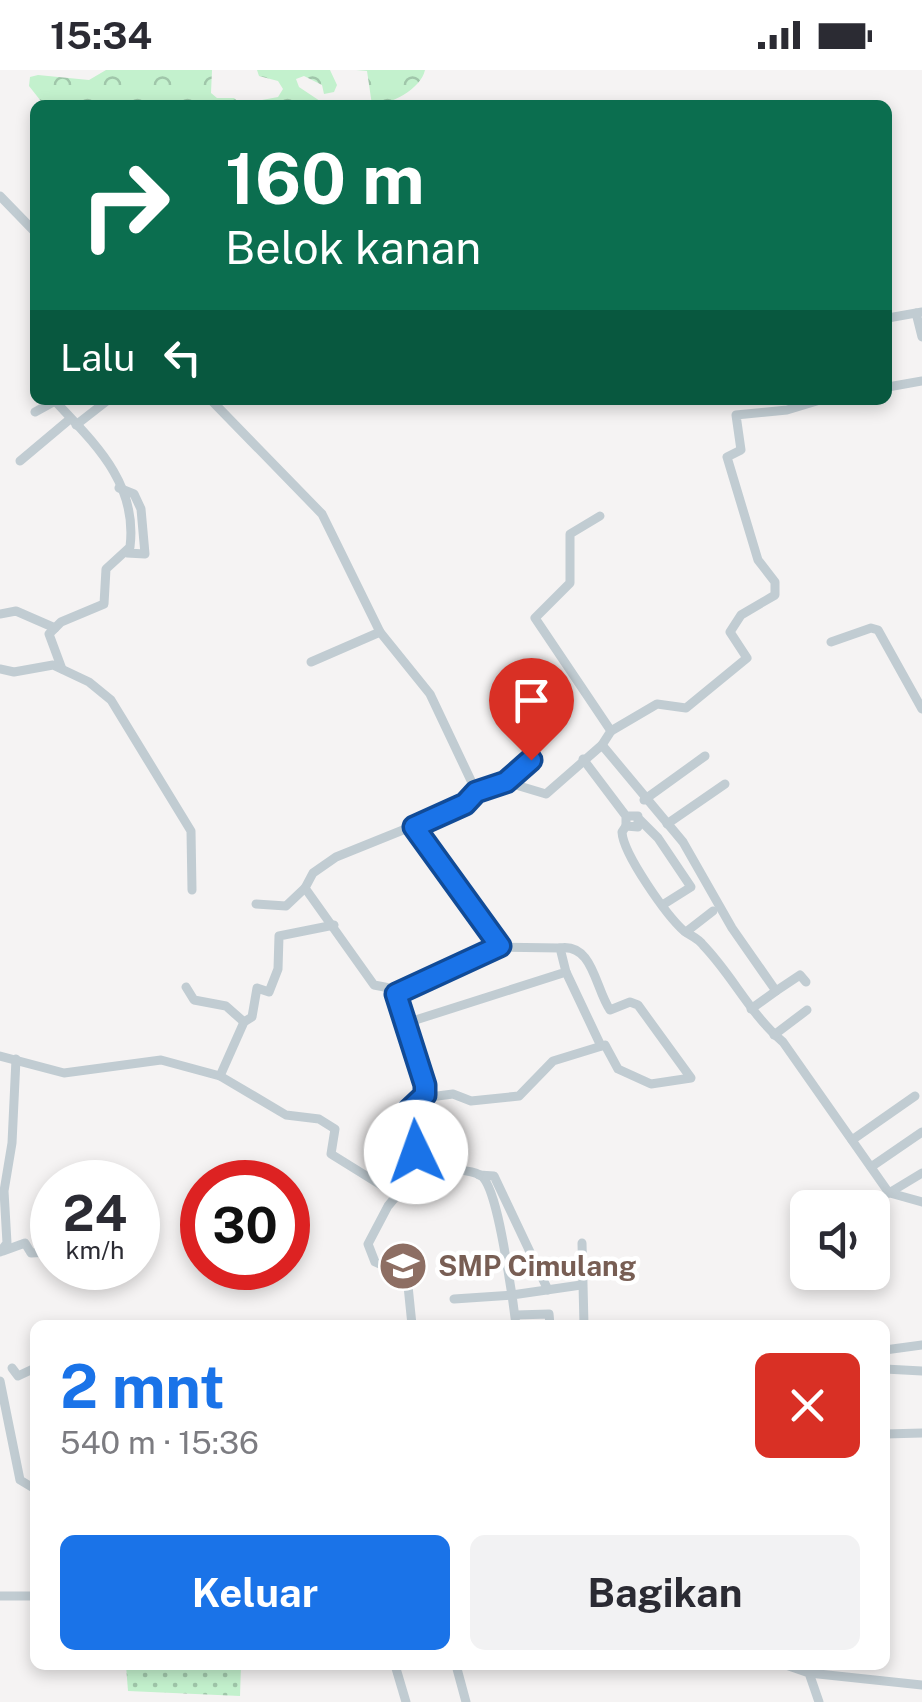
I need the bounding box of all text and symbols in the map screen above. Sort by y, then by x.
text: 15:34 [50,13,152,58]
text: 160 m [225,137,425,220]
icon: right [60,140,190,270]
text: Belok kanan [225,221,481,274]
icon: left [155,330,210,385]
text: Lalu [60,335,135,380]
pin [489,658,574,761]
icon: arrive [504,673,559,728]
position arrow [364,1100,468,1204]
speed limit sign: 30 [180,1160,310,1290]
text: 24 [63,1183,127,1242]
map controls [790,1190,890,1290]
button: sound [790,1190,890,1290]
text: km/h [66,1235,124,1265]
school or university icon: SMP Cimulang [377,1240,429,1292]
place label: SMP Cimulang [438,1249,636,1282]
text: 2 mnt [60,1351,225,1422]
button: close [755,1353,860,1458]
text: 540 m · 15:36 [60,1424,259,1461]
button: Keluar [60,1535,450,1650]
button: Bagikan [470,1535,860,1650]

